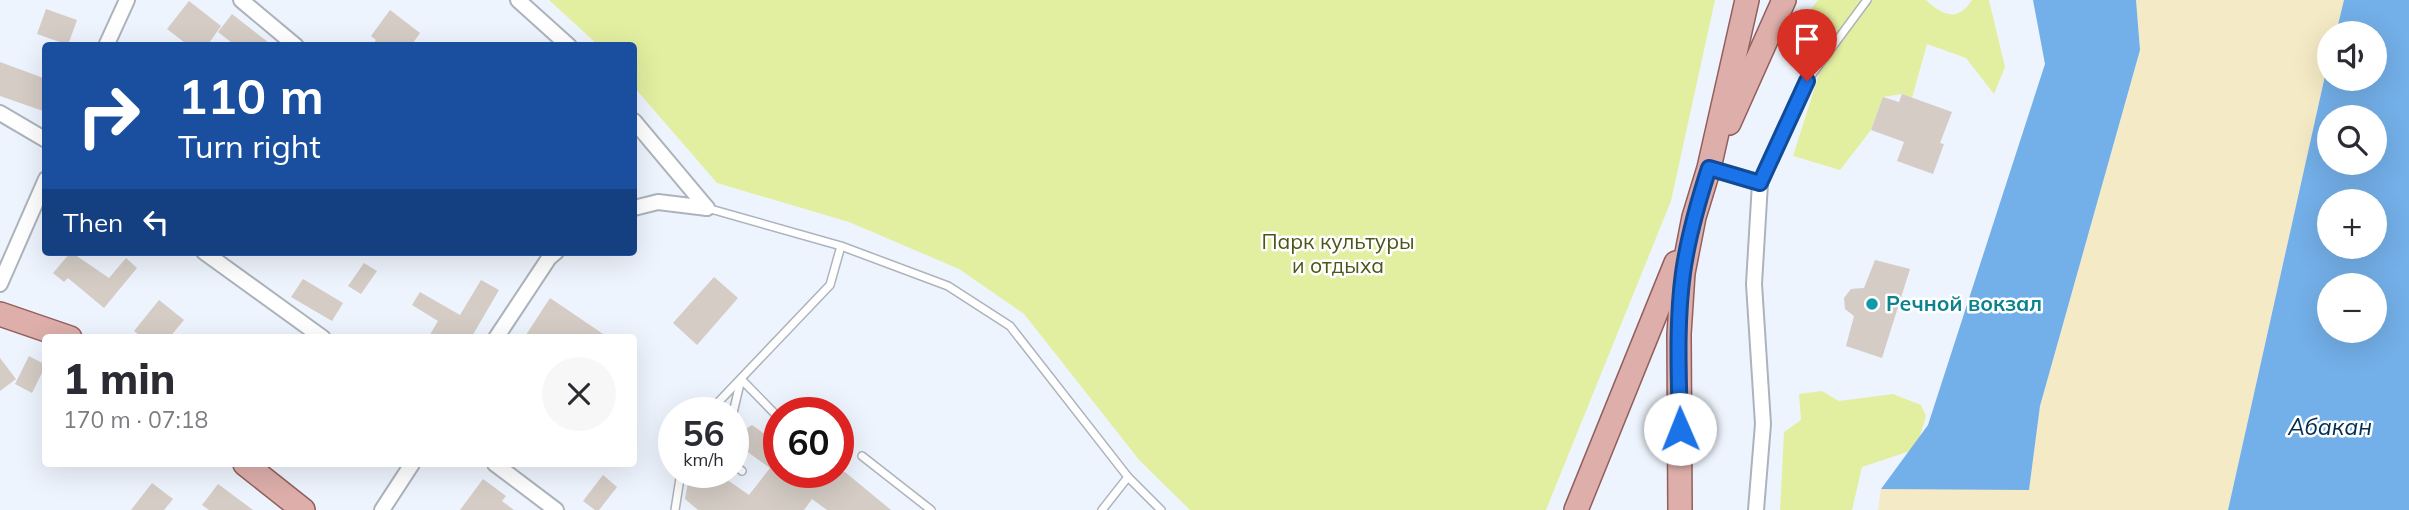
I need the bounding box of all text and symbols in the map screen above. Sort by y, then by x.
pin [1777,9,1837,81]
icon: arrive [1788,20,1826,58]
map controls [2317,21,2387,343]
button: sound [2317,21,2387,91]
text: 110 m [178,65,324,126]
icon: right [63,70,154,161]
button: search [2317,105,2387,175]
text: Turn right [178,126,321,166]
button: + [2317,189,2387,259]
icon: left [137,203,175,241]
text: Then [63,206,123,239]
park label: Парк культуры и отдыха [1261,228,1415,278]
button: − [2317,273,2387,343]
place label: Речной вокзал [1886,290,2042,316]
marker: Речной вокзал [1864,296,1880,312]
text: 1 min [63,352,176,405]
button: close [542,357,616,431]
position arrow [1643,392,1717,466]
speed limit sign: 60 [763,397,854,488]
text: 170 m · 07:18 [63,405,208,434]
text: 56 [682,411,725,455]
water label: Абакан [2287,412,2372,441]
text: km/h [683,448,724,471]

